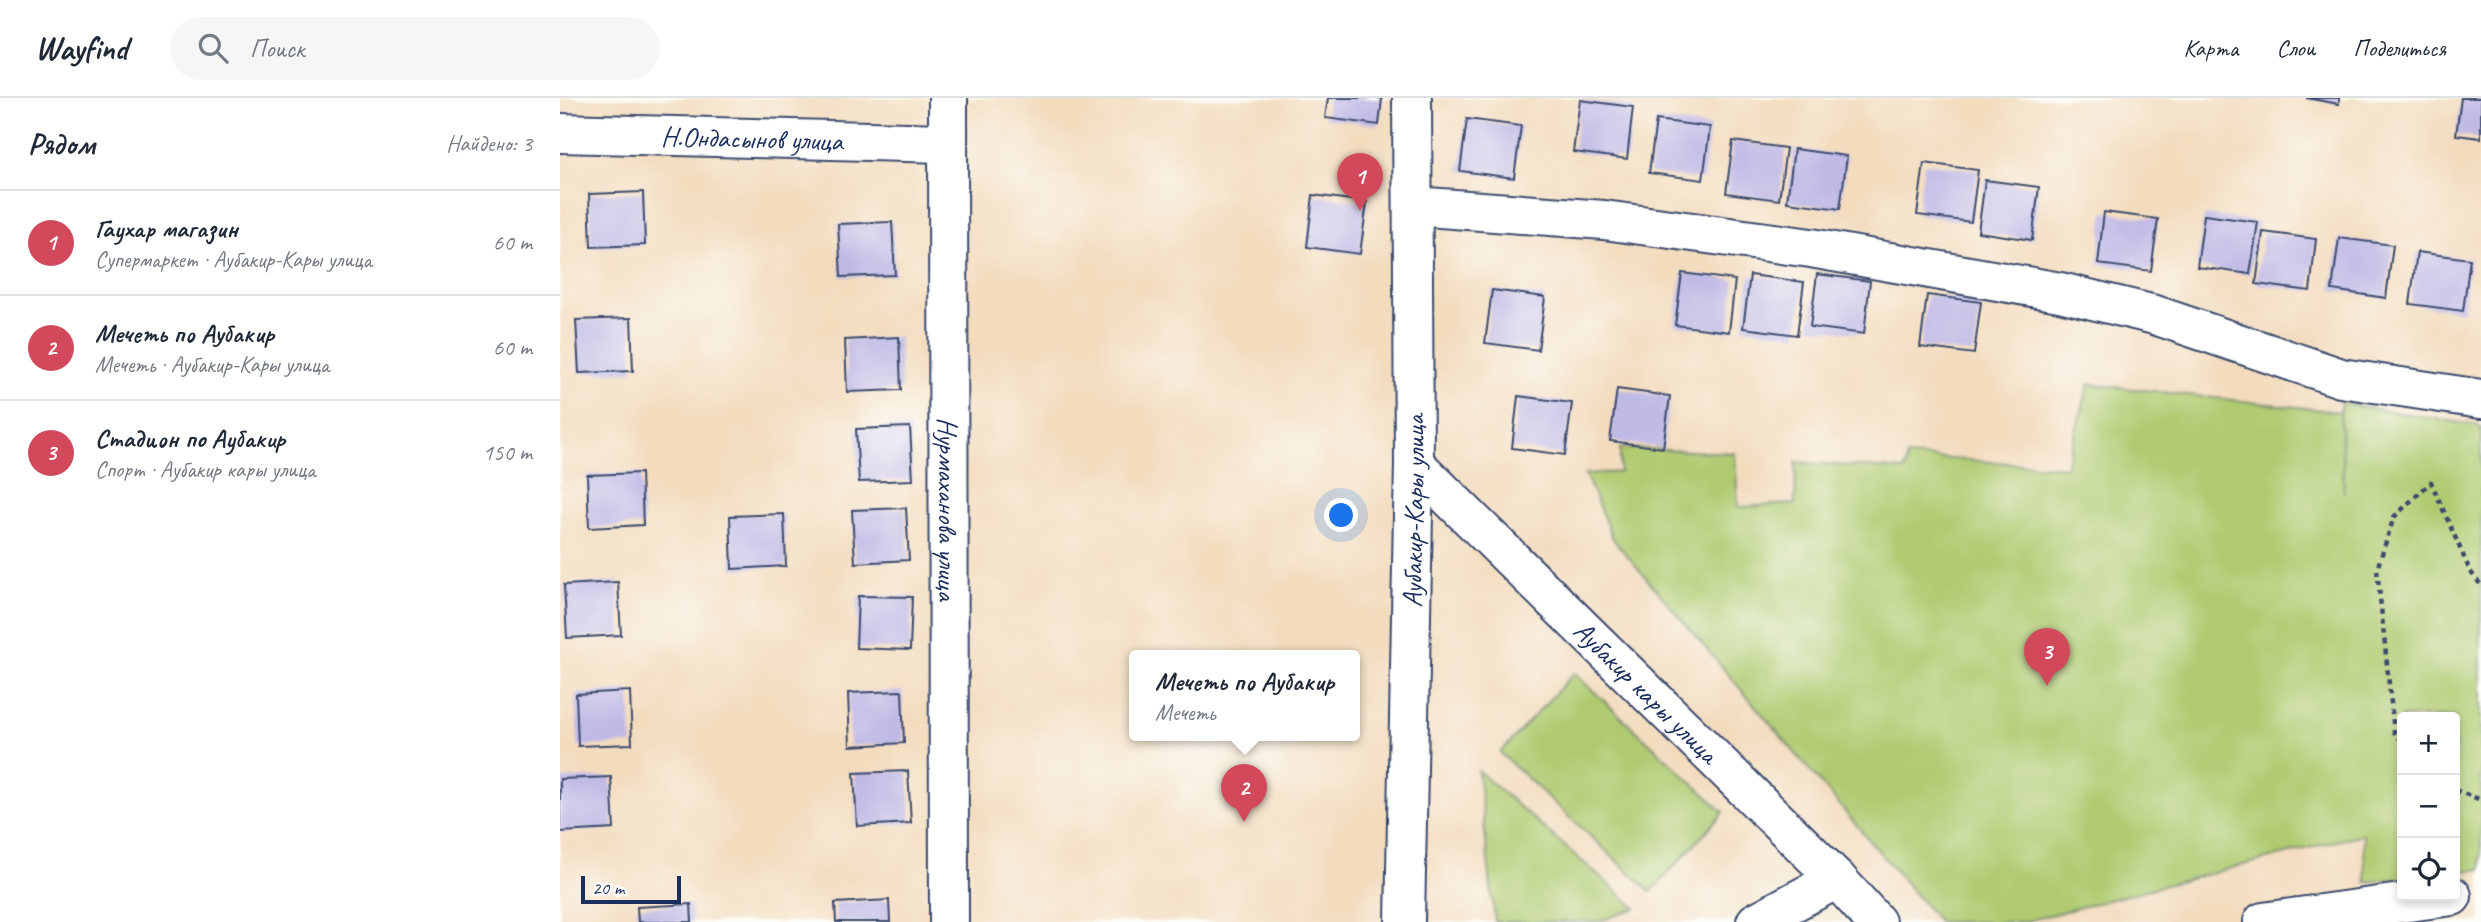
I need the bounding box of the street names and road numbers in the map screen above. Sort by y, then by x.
street label: Н.Ондасынов улица [661,119,845,158]
street label: Аубакир-Кары улица [1394,412,1432,608]
street label: Нурмаханова улица [930,417,966,602]
street label: Аубакир кары улица [1566,613,1728,773]

